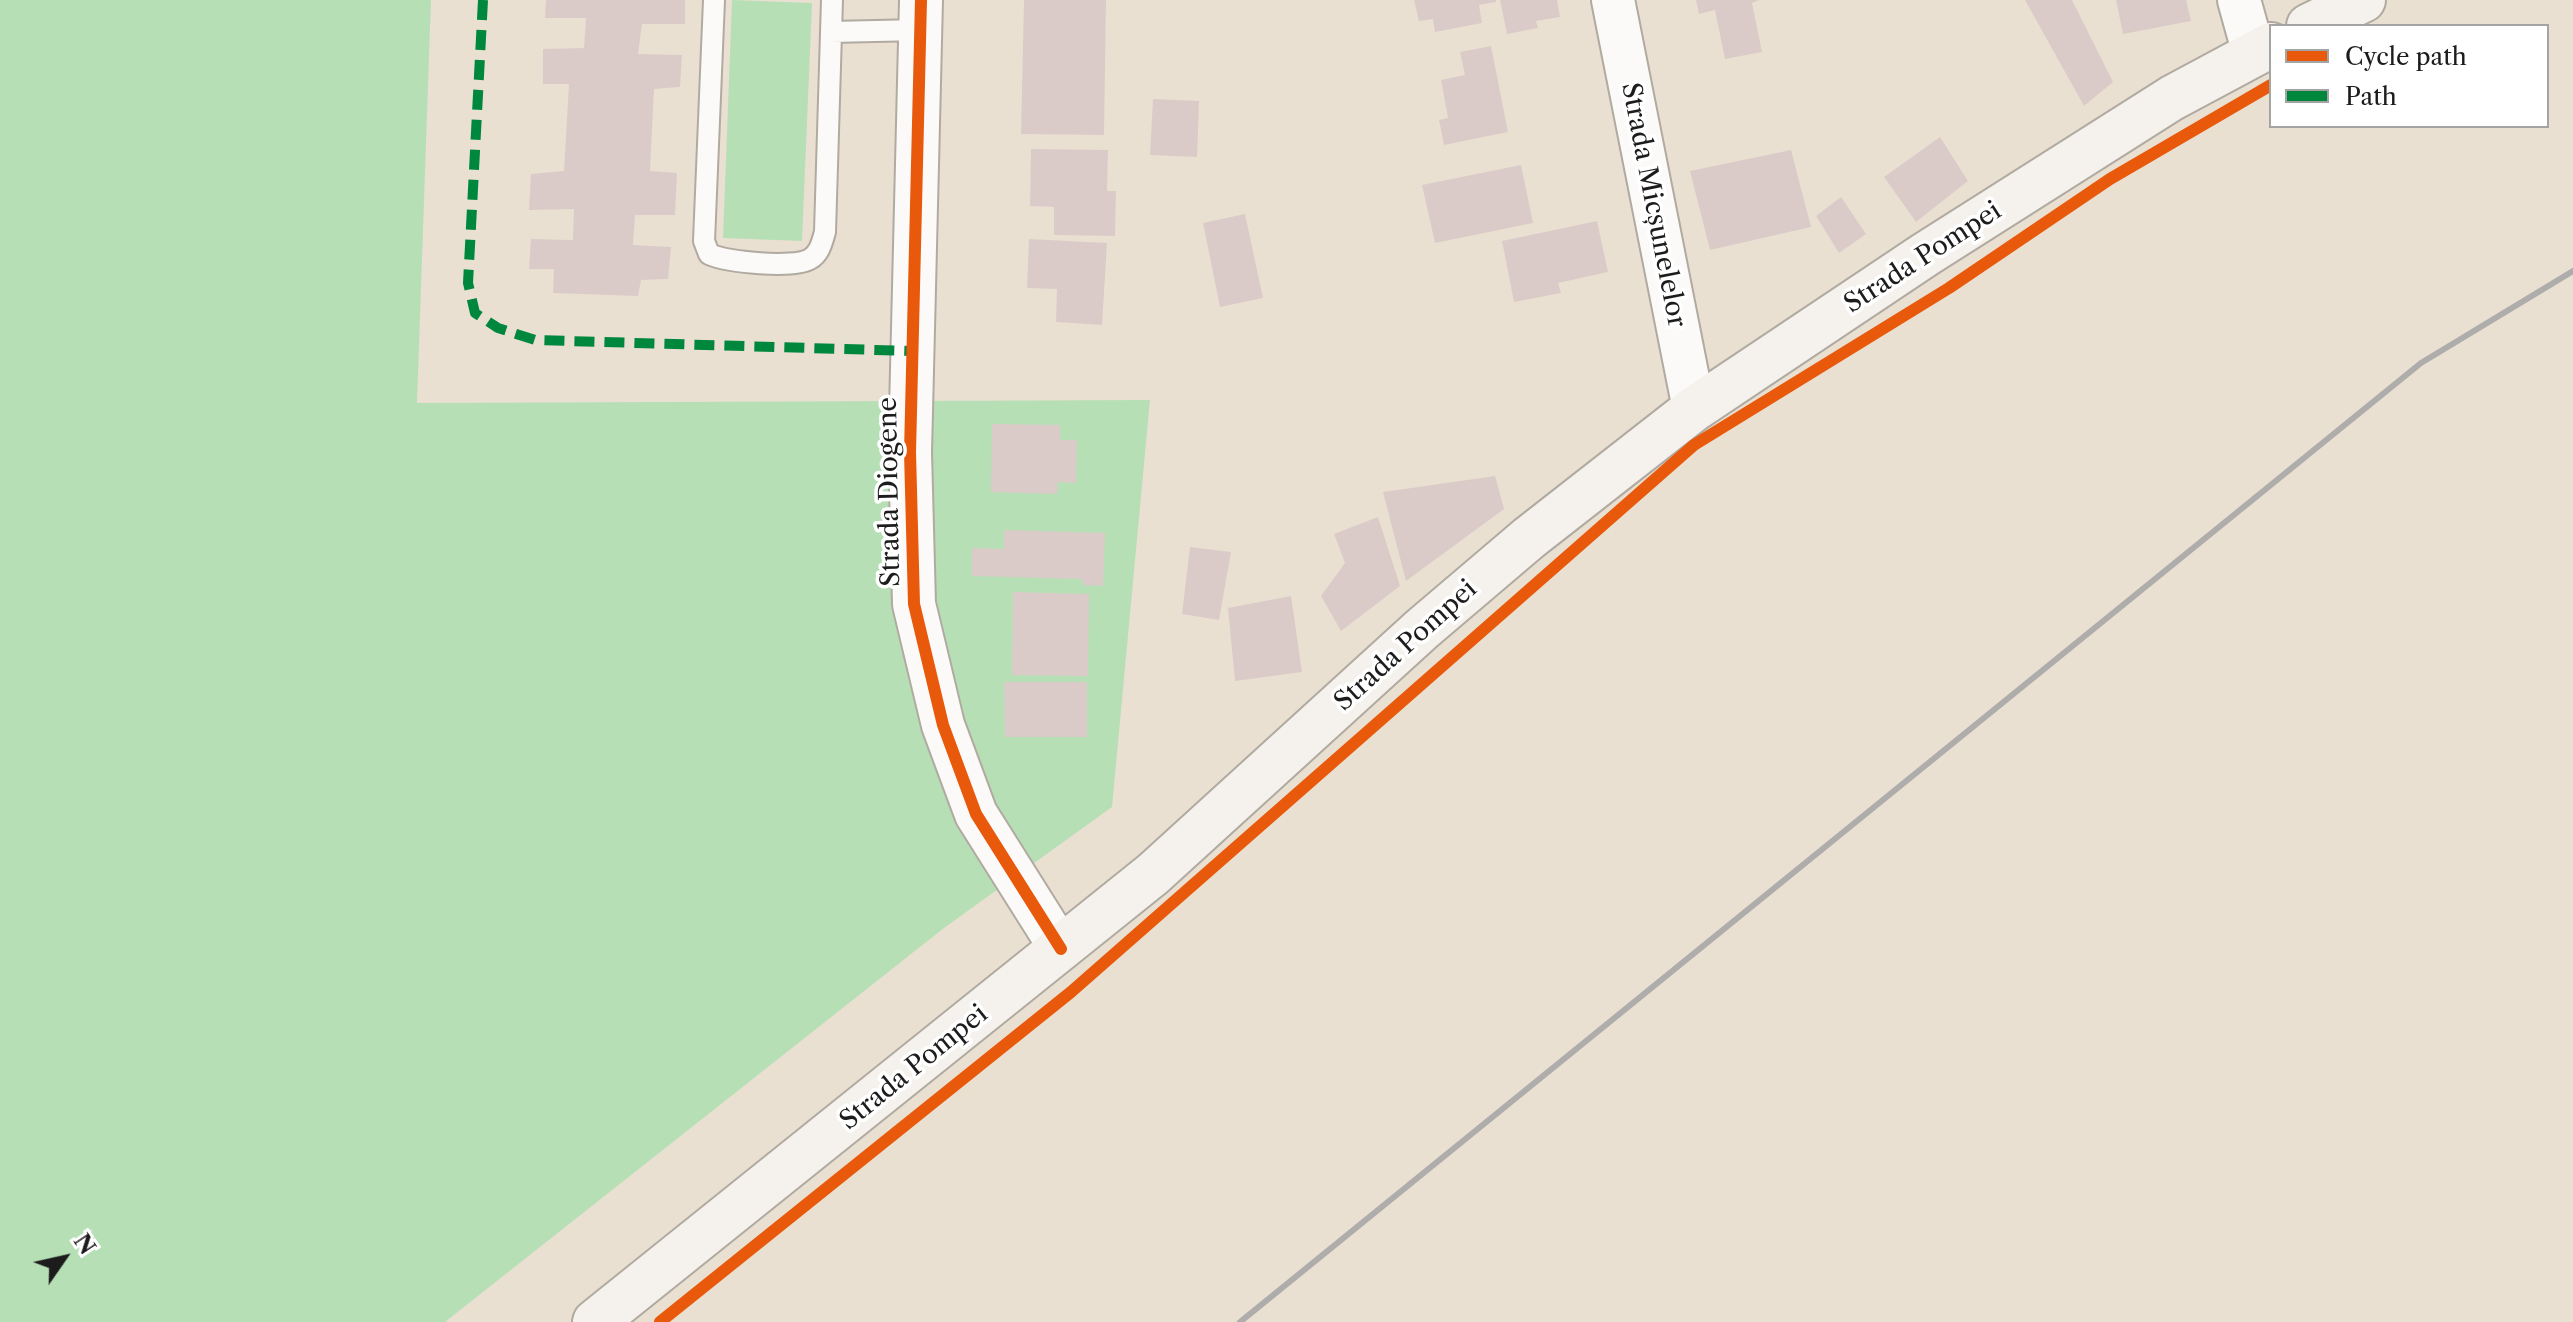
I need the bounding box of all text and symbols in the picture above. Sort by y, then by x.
legend [2269,24,2549,128]
text: Cycle path [2345,42,2467,71]
street label: Strada Micșunelelor [1614,80,1692,330]
text: Path [2345,82,2397,111]
street label: Strada Pompei [1839,196,2007,320]
street label: Strada Diogene [873,397,907,587]
street label: Strada Pompei [1328,574,1484,718]
street label: Strada Pompei [834,999,994,1137]
north arrow [24,1218,104,1298]
text: N [68,1229,101,1260]

